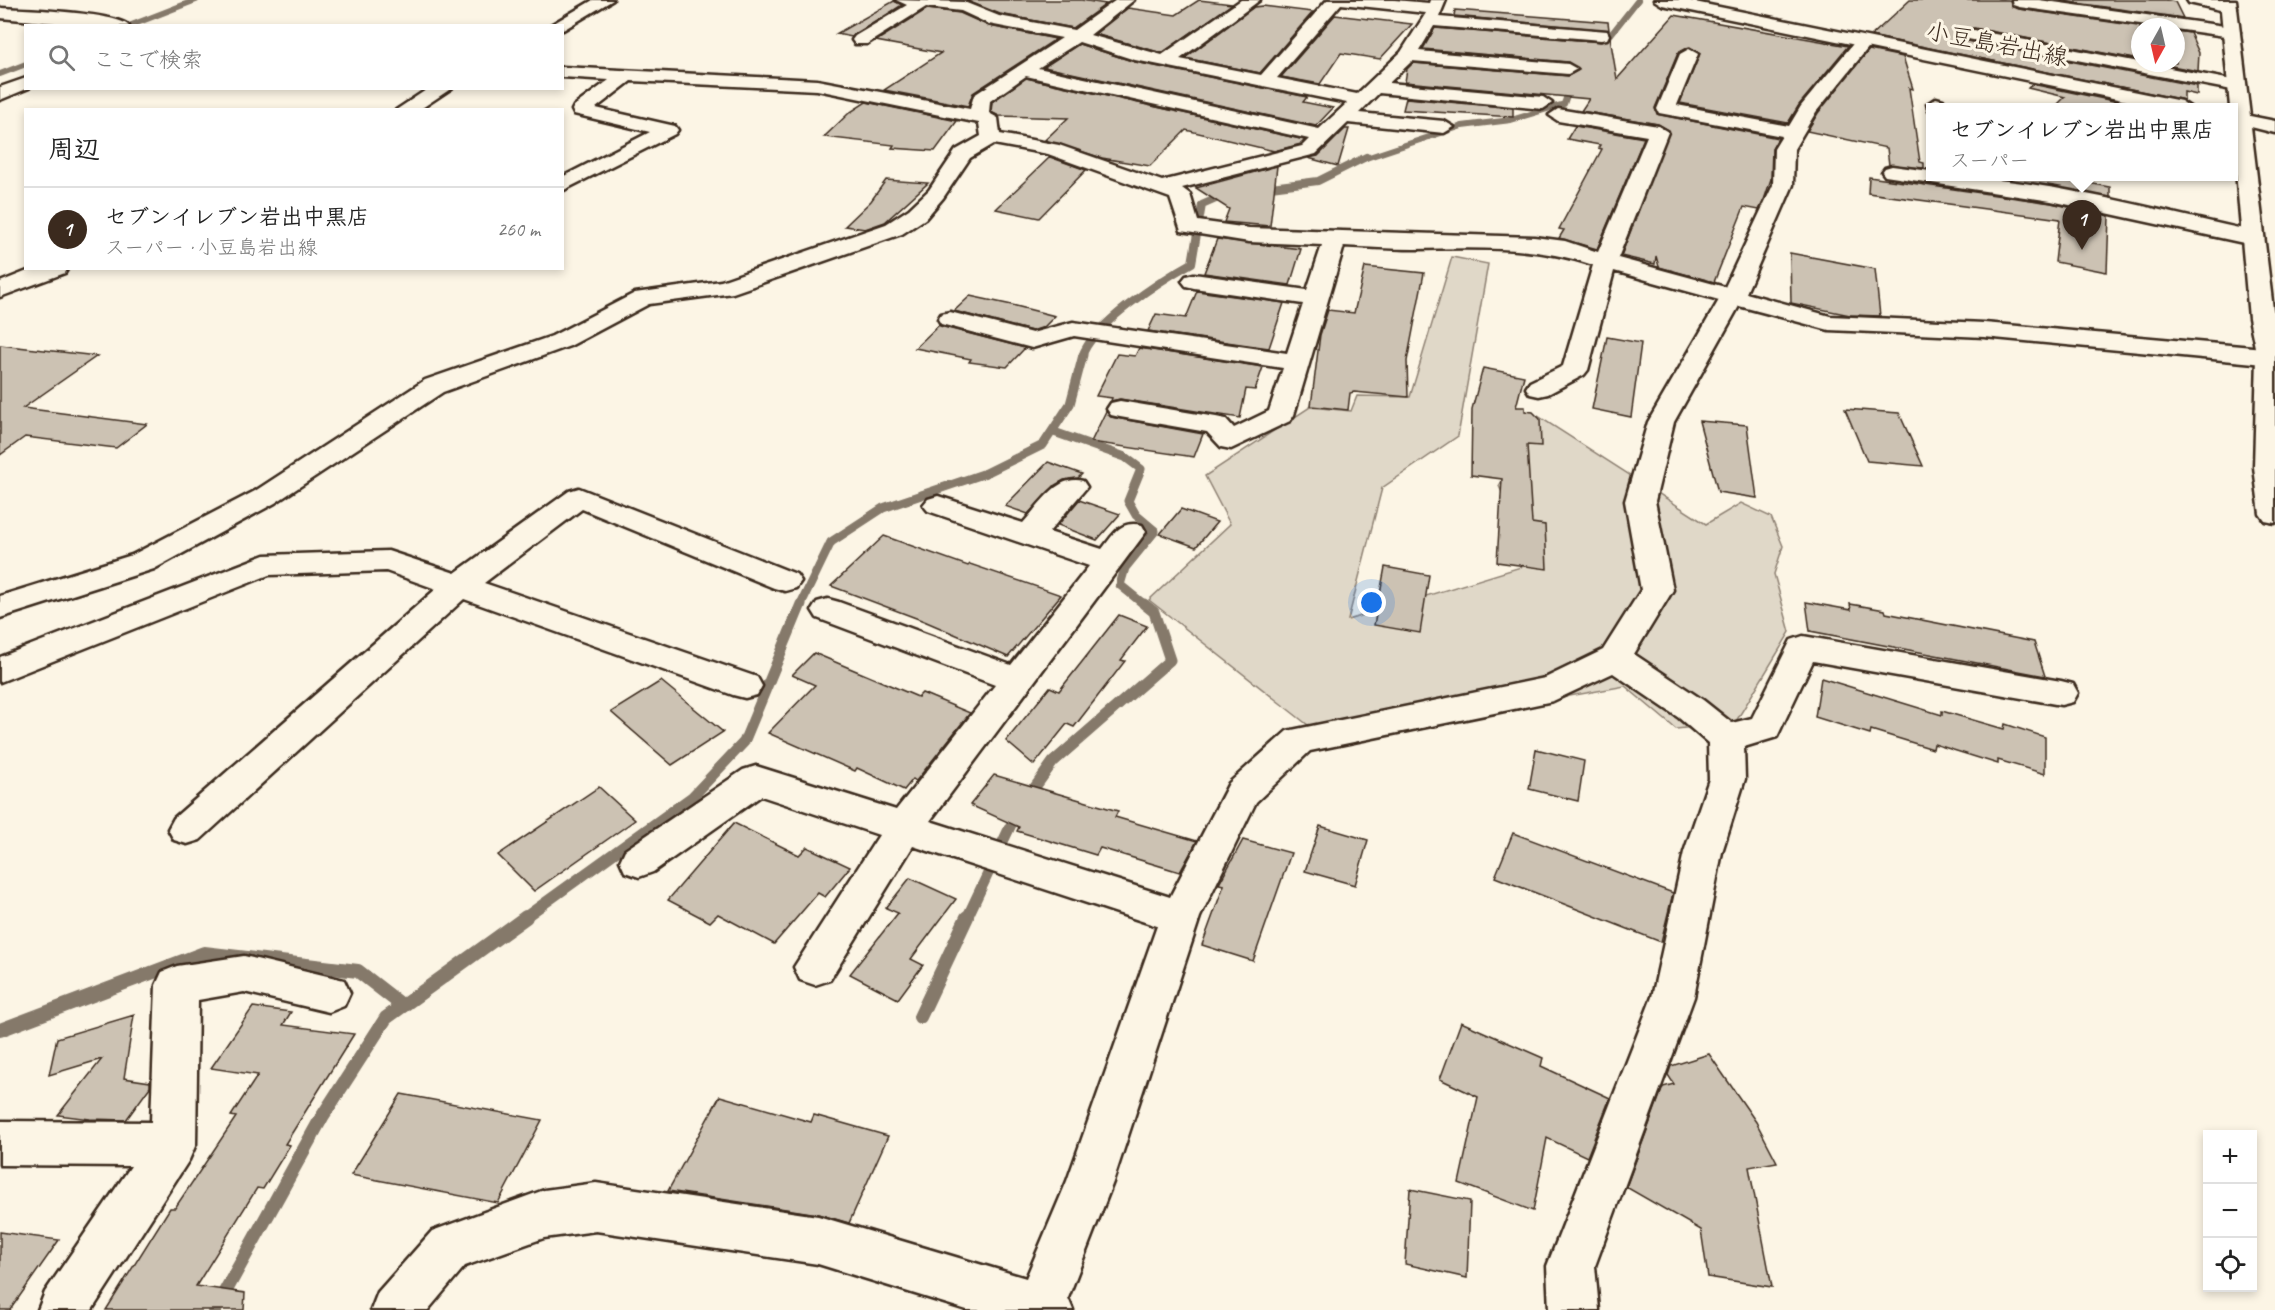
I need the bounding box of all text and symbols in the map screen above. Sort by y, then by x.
street label: 小豆島岩出線 [1923,16,2071,72]
north arrow [2131,18,2185,72]
search box [24,24,564,90]
icon: search [45,41,78,74]
text: ここで検索 [93,46,203,74]
popup [1926,103,2238,181]
text: セブンイレブン岩出中黒店 [1950,116,2214,144]
text: 周辺 [48,133,100,166]
text: スーパー [1950,148,2029,173]
pin: 1 [2062,200,2102,250]
text: セブンイレブン岩出中黒店 [105,203,369,231]
text: 1 [63,217,72,242]
text: 260 m [497,217,540,242]
text: スーパー · 小豆島岩出線 [105,235,318,260]
your location [1357,588,1386,617]
map controls [2203,1130,2257,1292]
button: + [2203,1130,2257,1184]
button: − [2203,1184,2257,1238]
button: locate [2203,1238,2257,1292]

